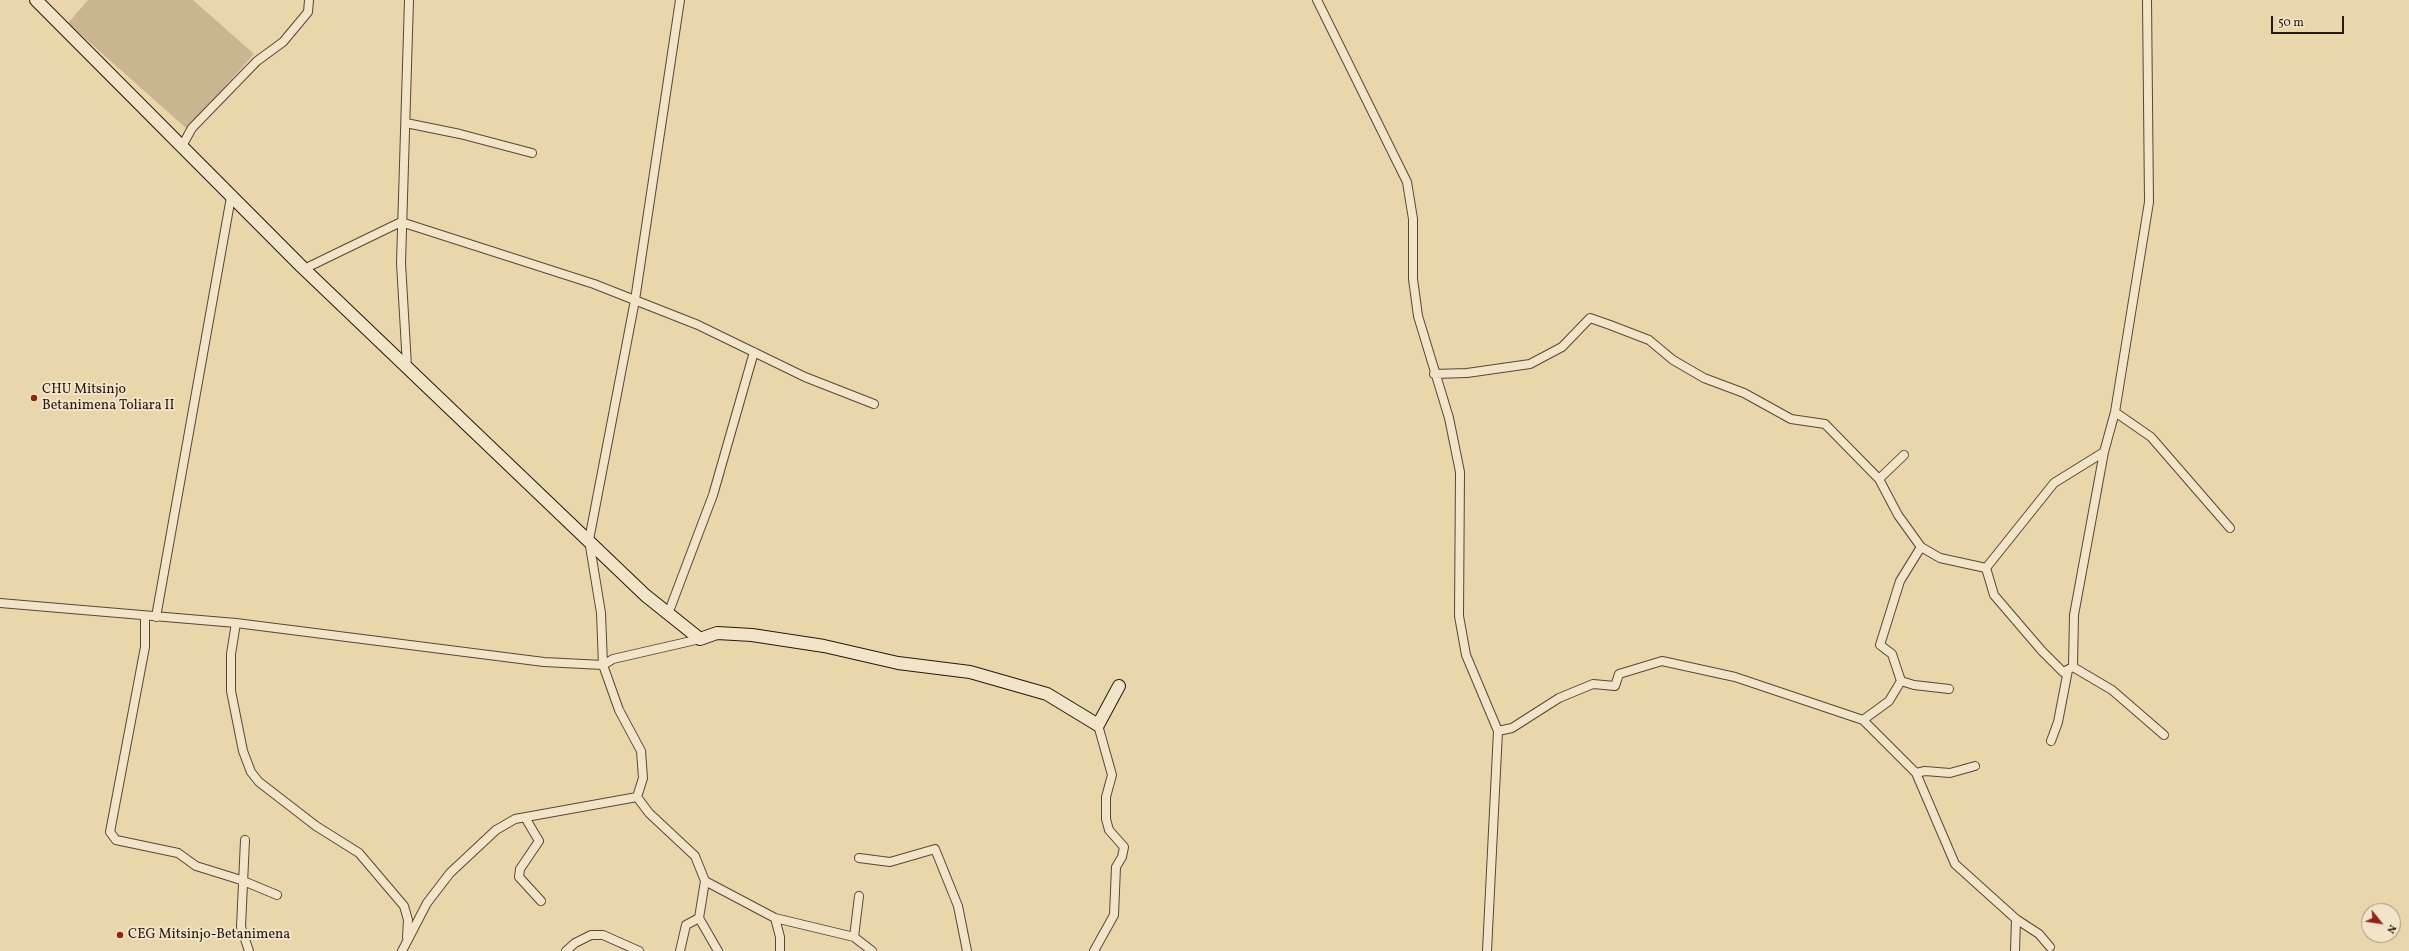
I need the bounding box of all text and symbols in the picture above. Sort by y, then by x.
scale bar [2273,8,2346,34]
text: 50 m [2278,15,2304,31]
place label: CHU Mitsinjo Betanimena Toliara II [42,382,174,414]
marker: CHU Mitsinjo Betanimena Toliara II [29,393,39,403]
north arrow [2361,903,2401,943]
text: N [2382,922,2399,936]
place label: CEG Mitsinjo-Betanimena [128,927,290,943]
marker: CEG Mitsinjo-Betanimena [115,930,125,940]

